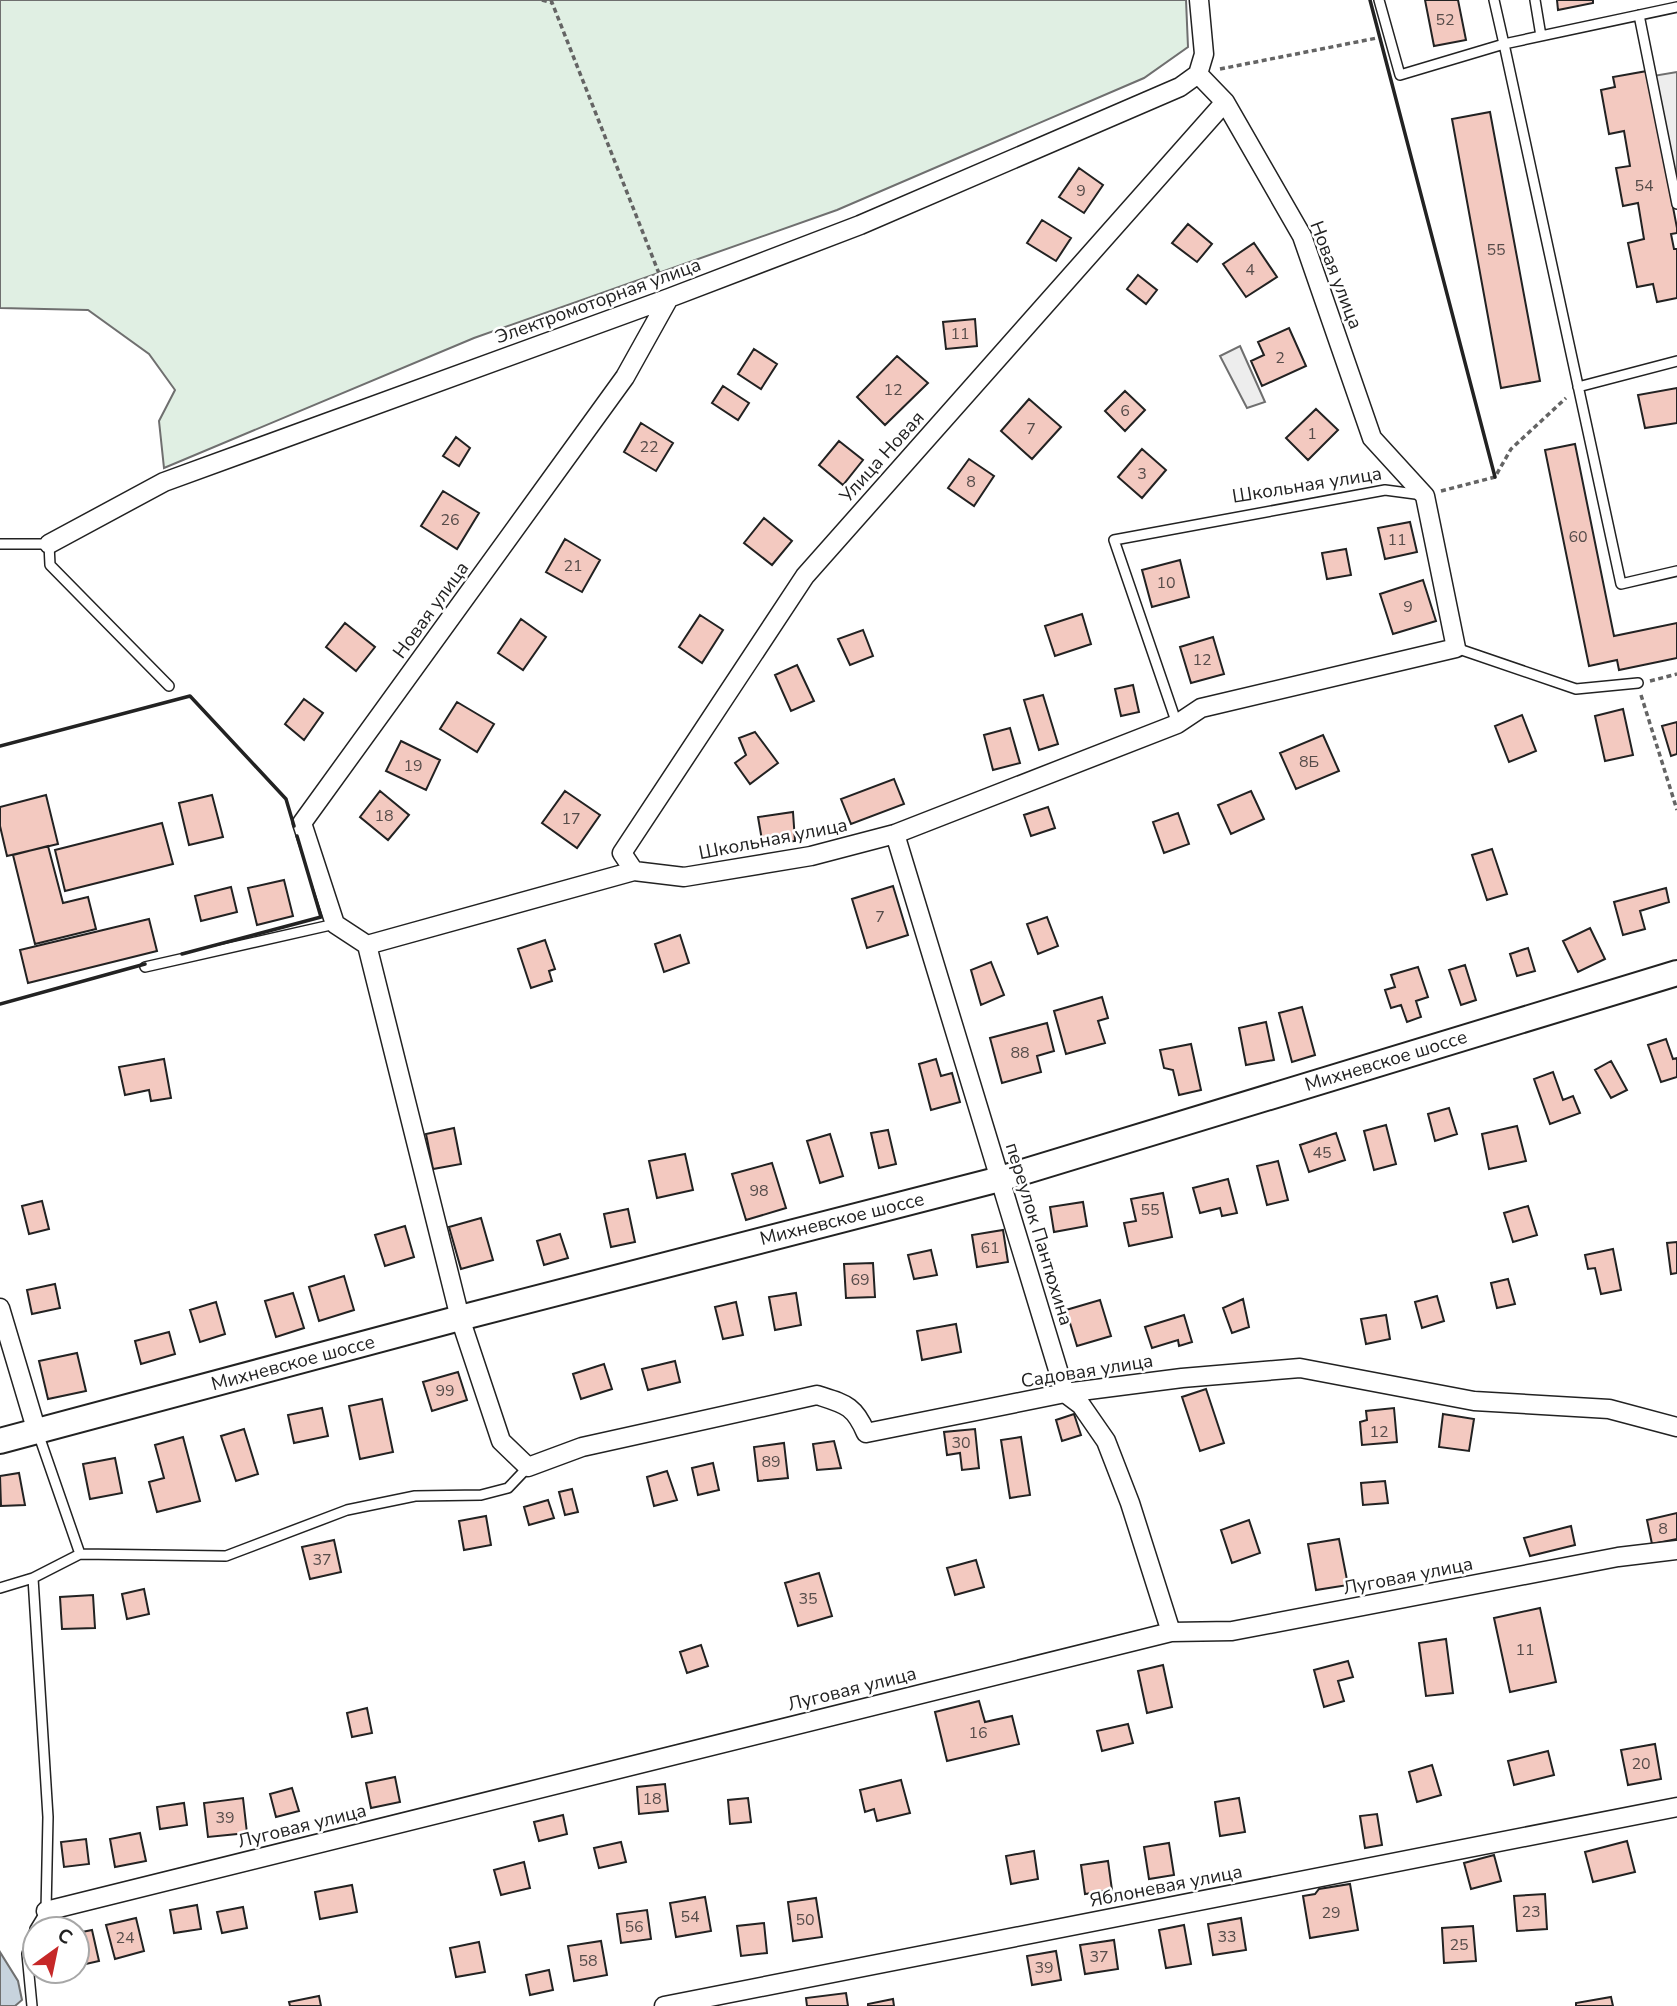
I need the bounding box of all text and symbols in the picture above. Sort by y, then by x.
house number: 52 [1435,9,1455,31]
house number: 54 [1634,175,1654,197]
house number: 9 [1076,180,1086,202]
street label: Новая улица [1303,217,1369,333]
house number: 55 [1486,239,1506,261]
street label: Электромоторная улица [491,252,705,350]
house number: 4 [1245,259,1255,281]
house number: 11 [950,323,970,345]
house number: 2 [1275,347,1285,369]
house number: 12 [883,379,903,401]
house number: 6 [1120,400,1130,422]
street label: Улица Новая [833,405,930,509]
house number: 7 [1026,418,1036,440]
house number: 1 [1307,423,1317,445]
house number: 22 [639,436,659,458]
street label: Школьная улица [1230,460,1384,510]
house number: 3 [1137,463,1147,485]
house number: 8 [966,471,976,493]
house number: 26 [440,509,460,531]
house number: 60 [1568,526,1588,548]
house number: 11 [1387,529,1407,551]
house number: 21 [563,555,583,577]
street label: Новая улица [387,556,475,664]
house number: 10 [1156,572,1176,594]
house number: 9 [1403,596,1413,618]
house number: 12 [1192,649,1212,671]
house number: 8Б [1299,751,1319,773]
house number: 19 [403,755,423,777]
house number: 18 [374,805,394,827]
house number: 17 [561,808,581,830]
street label: Школьная улица [696,812,850,866]
house number: 7 [875,906,885,928]
street label: Михневское шоссе [1302,1024,1470,1098]
house number: 88 [1010,1042,1030,1064]
street label: переулок Пантюхина [999,1139,1079,1329]
house number: 45 [1312,1142,1332,1164]
house number: 98 [749,1180,769,1202]
street label: Михневское шоссе [757,1186,927,1252]
house number: 55 [1140,1199,1160,1221]
house number: 61 [980,1237,1000,1259]
house number: 69 [850,1269,870,1291]
street label: Михневское шоссе [208,1329,378,1397]
street label: Садовая улица [1019,1348,1155,1394]
house number: 99 [435,1380,455,1402]
house number: 12 [1369,1421,1389,1443]
house number: 30 [951,1432,971,1454]
house number: 89 [761,1451,781,1473]
house number: 8 [1658,1518,1668,1540]
house number: 37 [312,1549,332,1571]
street label: Луговая улица [1341,1551,1475,1601]
house number: 35 [798,1588,818,1610]
house number: 11 [1515,1639,1535,1661]
street label: Луговая улица [785,1660,919,1718]
house number: 16 [968,1722,988,1744]
house number: 20 [1631,1753,1651,1775]
house number: 18 [642,1788,662,1810]
street label: Луговая улица [235,1797,369,1855]
house number: 39 [215,1807,235,1829]
street label: Яблоневая улица [1087,1858,1245,1914]
house number: 23 [1521,1901,1541,1923]
house number: 29 [1321,1902,1341,1924]
house number: 54 [680,1906,700,1928]
house number: 50 [795,1909,815,1931]
north arrow [21,1915,91,1985]
house number: 56 [624,1916,644,1938]
text: С [52,1922,77,1951]
house number: 33 [1217,1926,1237,1948]
house number: 24 [115,1927,135,1949]
house number: 25 [1449,1934,1469,1956]
house number: 37 [1089,1946,1109,1968]
house number: 58 [578,1950,598,1972]
house number: 39 [1034,1957,1054,1979]

